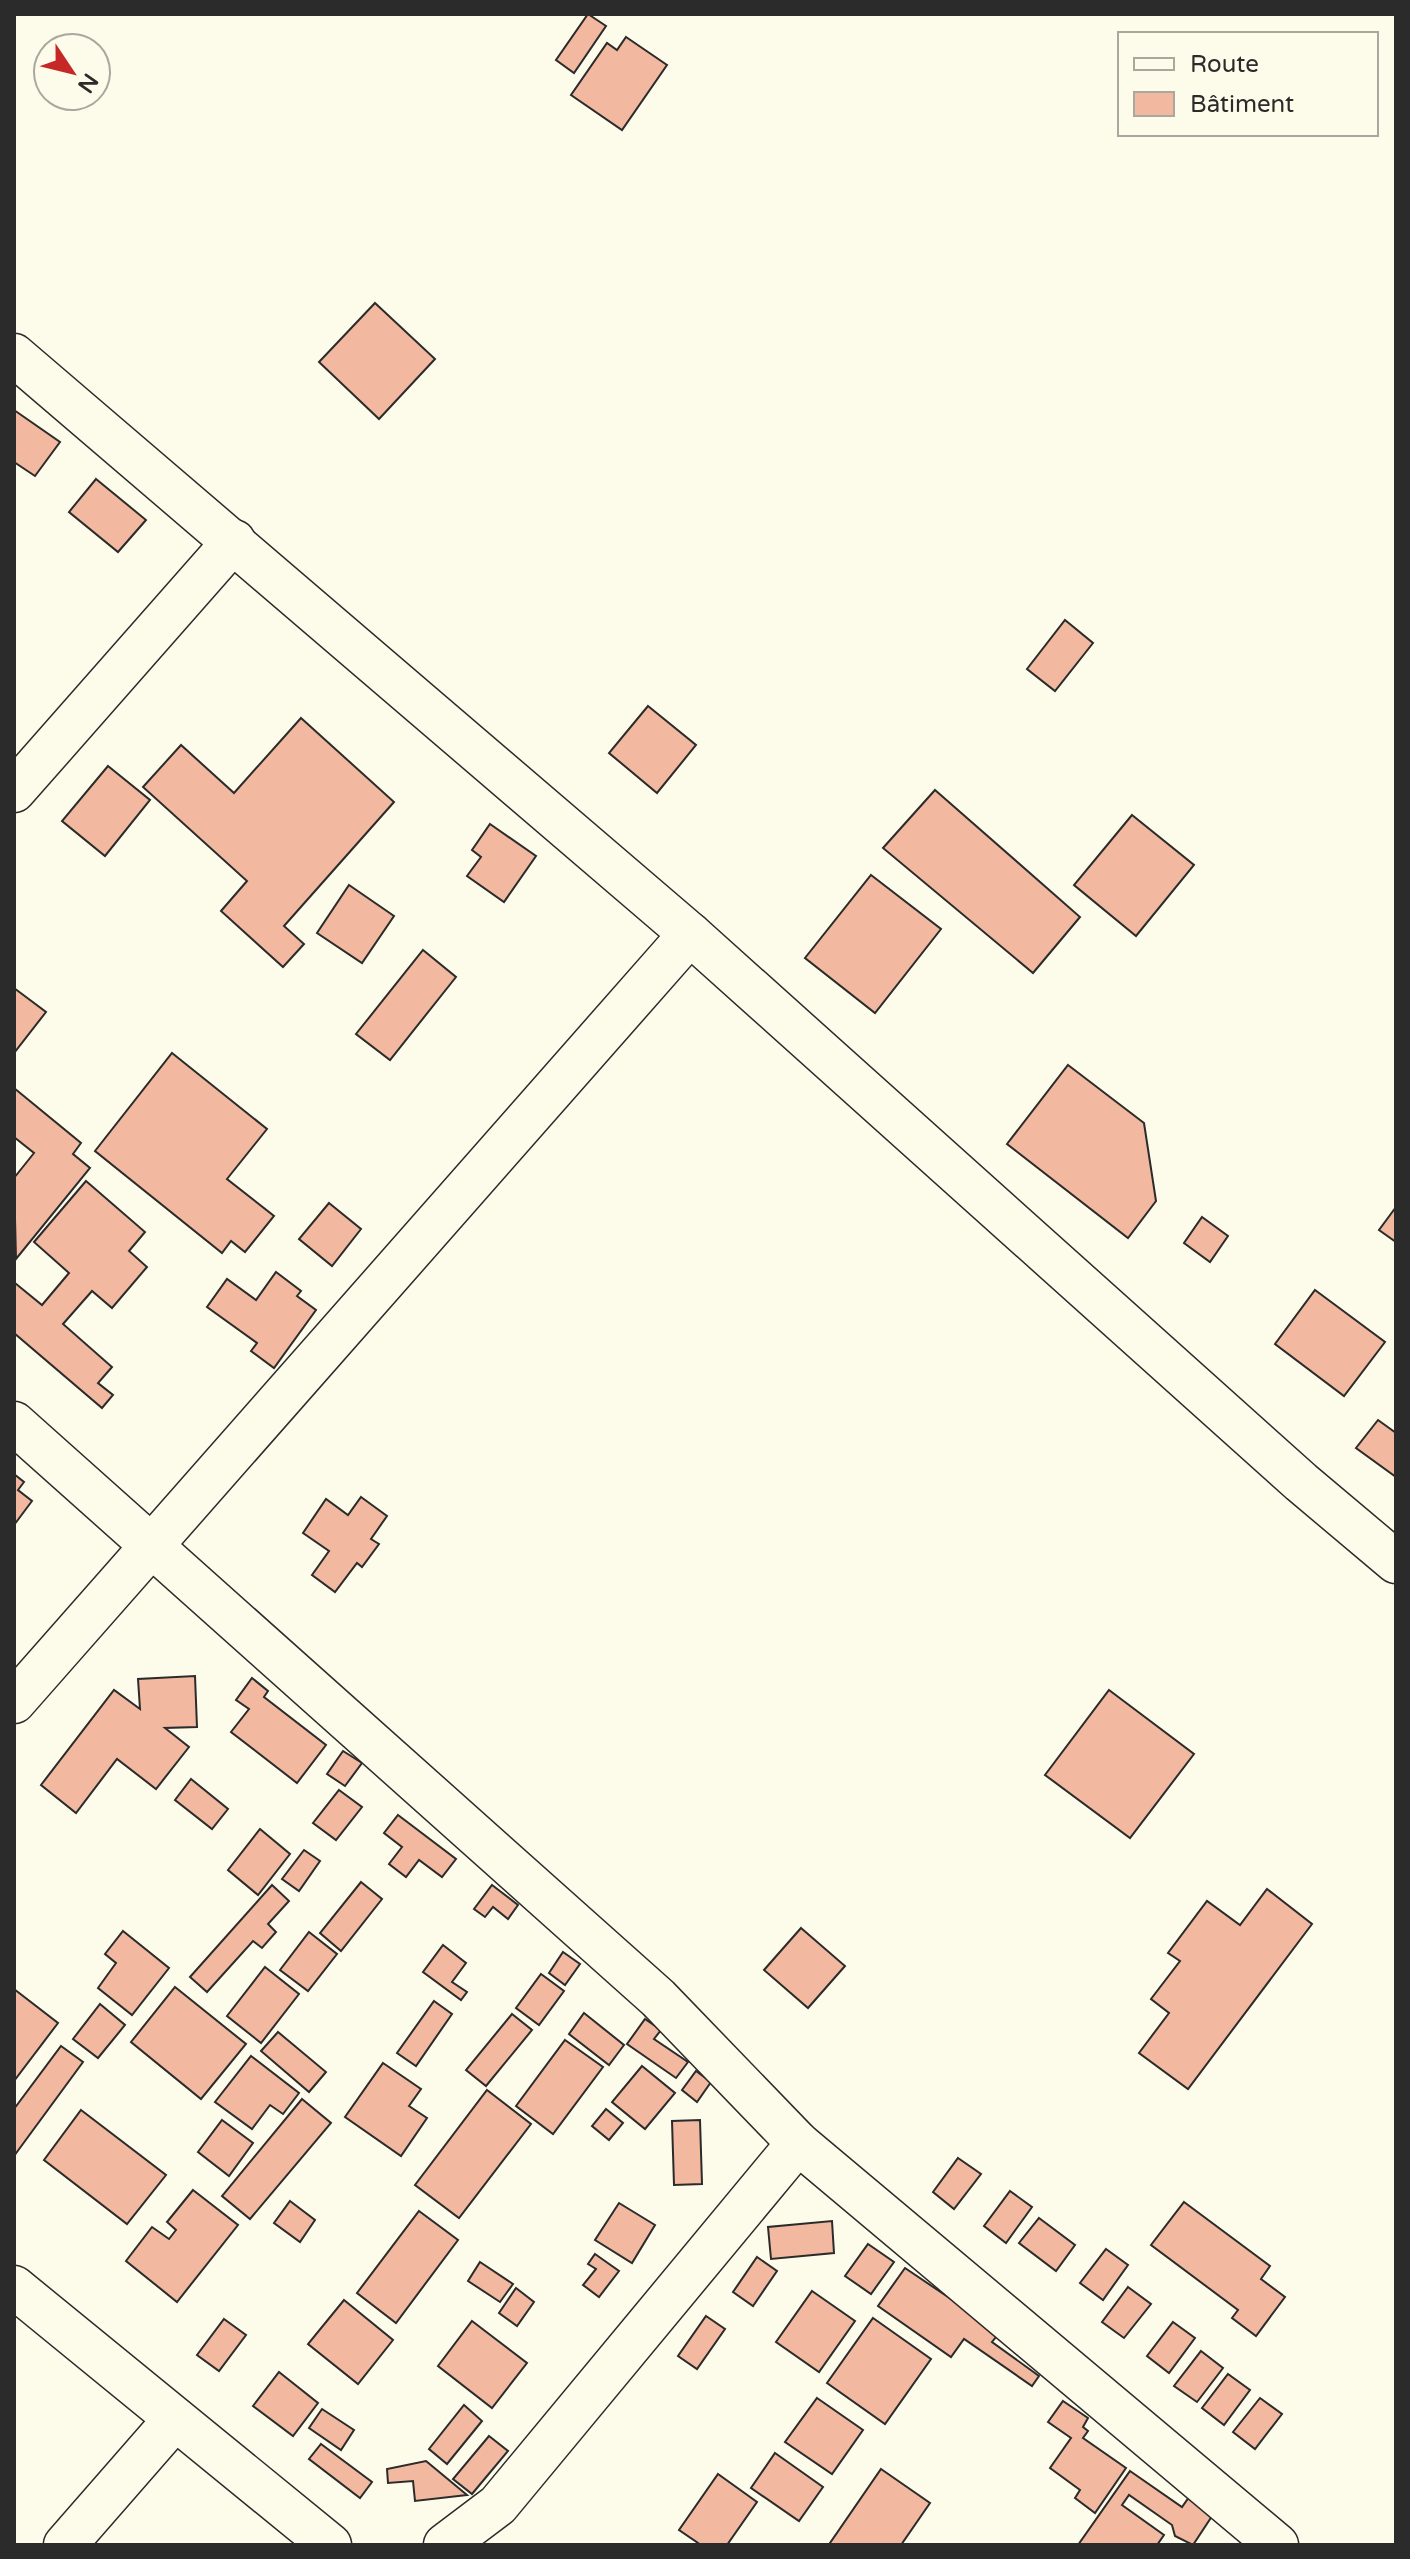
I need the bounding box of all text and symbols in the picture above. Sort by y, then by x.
north arrow [32,32,112,112]
legend [1118,32,1378,136]
text: Route [1190,50,1259,79]
text: N [72,68,103,98]
text: Bâtiment [1190,90,1294,119]

